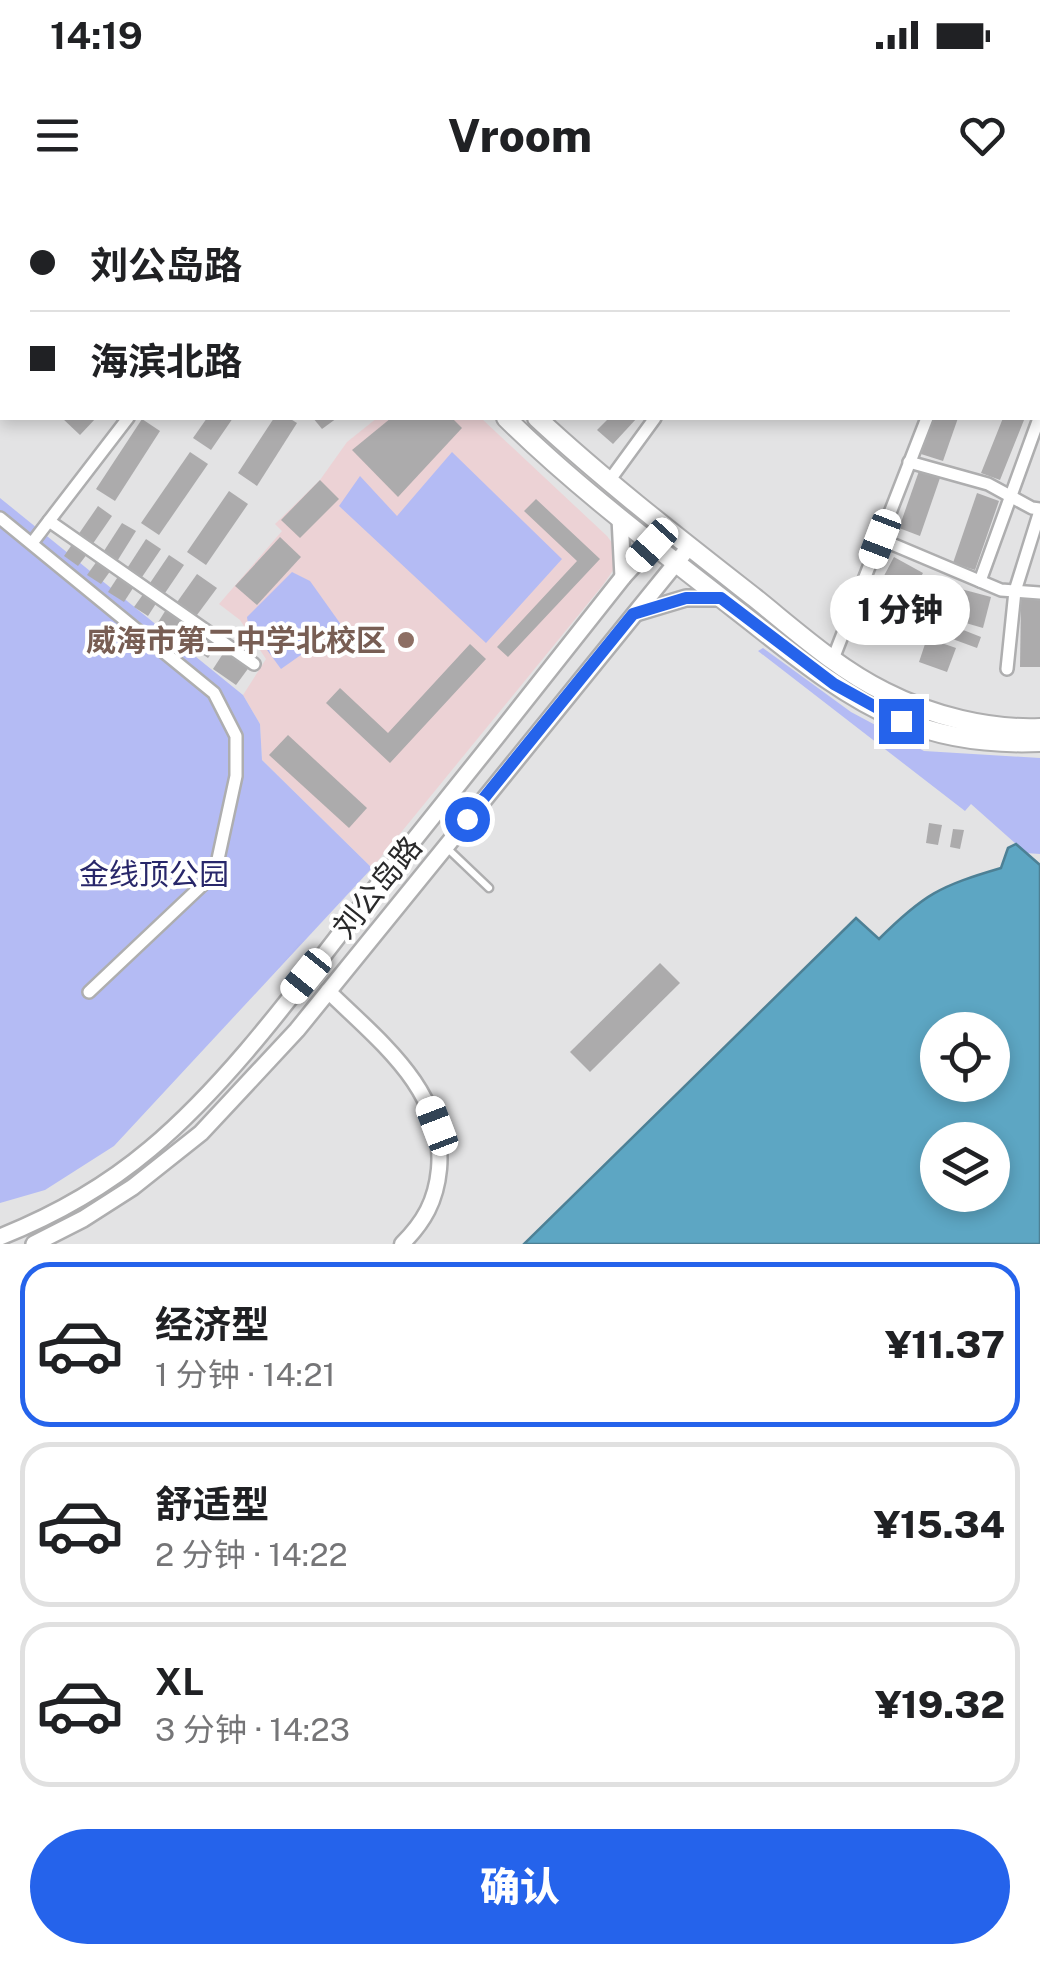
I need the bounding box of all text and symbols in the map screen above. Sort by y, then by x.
text: 14:19 [50,13,143,58]
icon: menu [30,108,85,163]
icon: heart [955,108,1010,163]
text: Vroom [448,109,592,162]
text: 刘公岛路 [90,243,242,288]
text: 海滨北路 [90,339,242,384]
car [855,506,905,572]
car [621,513,683,577]
callout: 1 分钟 [831,576,971,646]
text: 1 分钟 [858,591,943,628]
place label: 威海市第二中学北校区 [86,622,386,658]
marker: 威海市第二中学北校区 [395,629,417,651]
route end [879,699,924,744]
route start [445,797,490,842]
street label: 刘公岛路 [325,829,429,945]
park label: 金线顶公园 [79,856,229,892]
car [275,943,337,1009]
map controls [920,1012,1010,1212]
button: locate [920,1012,1010,1102]
car [412,1093,462,1159]
button: layers [920,1122,1010,1212]
icon: car [35,1300,125,1390]
text: 经济型 [155,1302,269,1347]
text: ¥11.37 [885,1322,1005,1367]
text: 1 分钟 · 14:21 [155,1356,336,1393]
icon: car [35,1480,125,1570]
text: 舒适型 [155,1482,269,1527]
text: ¥15.34 [874,1502,1005,1547]
text: 2 分钟 · 14:22 [155,1536,348,1573]
text: XL [155,1659,204,1704]
icon: car [35,1660,125,1750]
text: ¥19.32 [875,1682,1005,1727]
text: 3 分钟 · 14:23 [155,1711,350,1748]
button: 确认 [30,1829,1010,1944]

